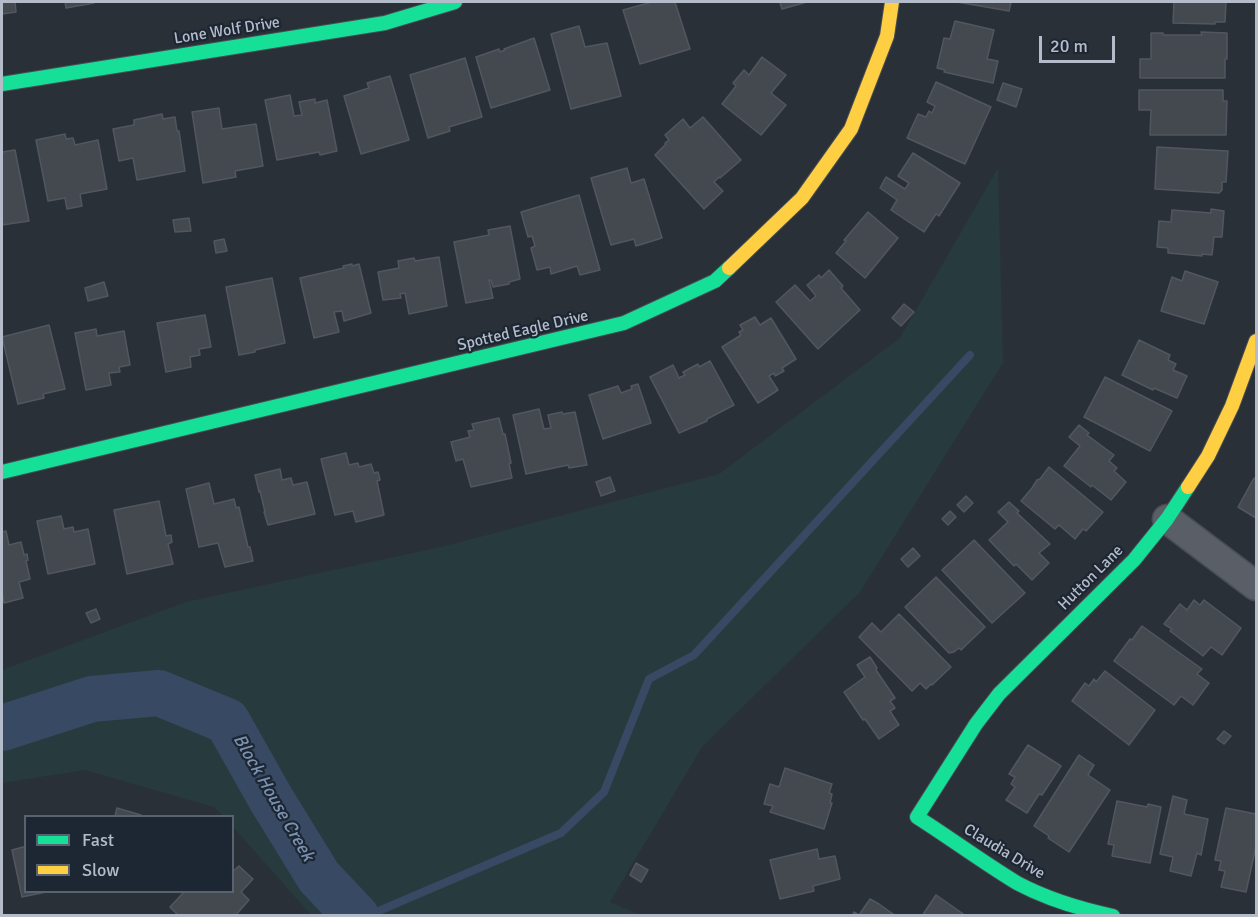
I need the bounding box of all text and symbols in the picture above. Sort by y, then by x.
street label: Lone Wolf Drive [173,13,281,49]
scale bar [1042,24,1118,62]
text: 20 m [1050,35,1088,57]
street label: Spotted Eagle Drive [456,307,590,355]
street label: Hutton Lane [1054,541,1128,615]
water label: Block House Creek [228,731,318,865]
legend [24,815,234,893]
street label: Claudia Drive [960,820,1048,884]
text: Fast [82,829,114,851]
text: Slow [82,859,119,881]

